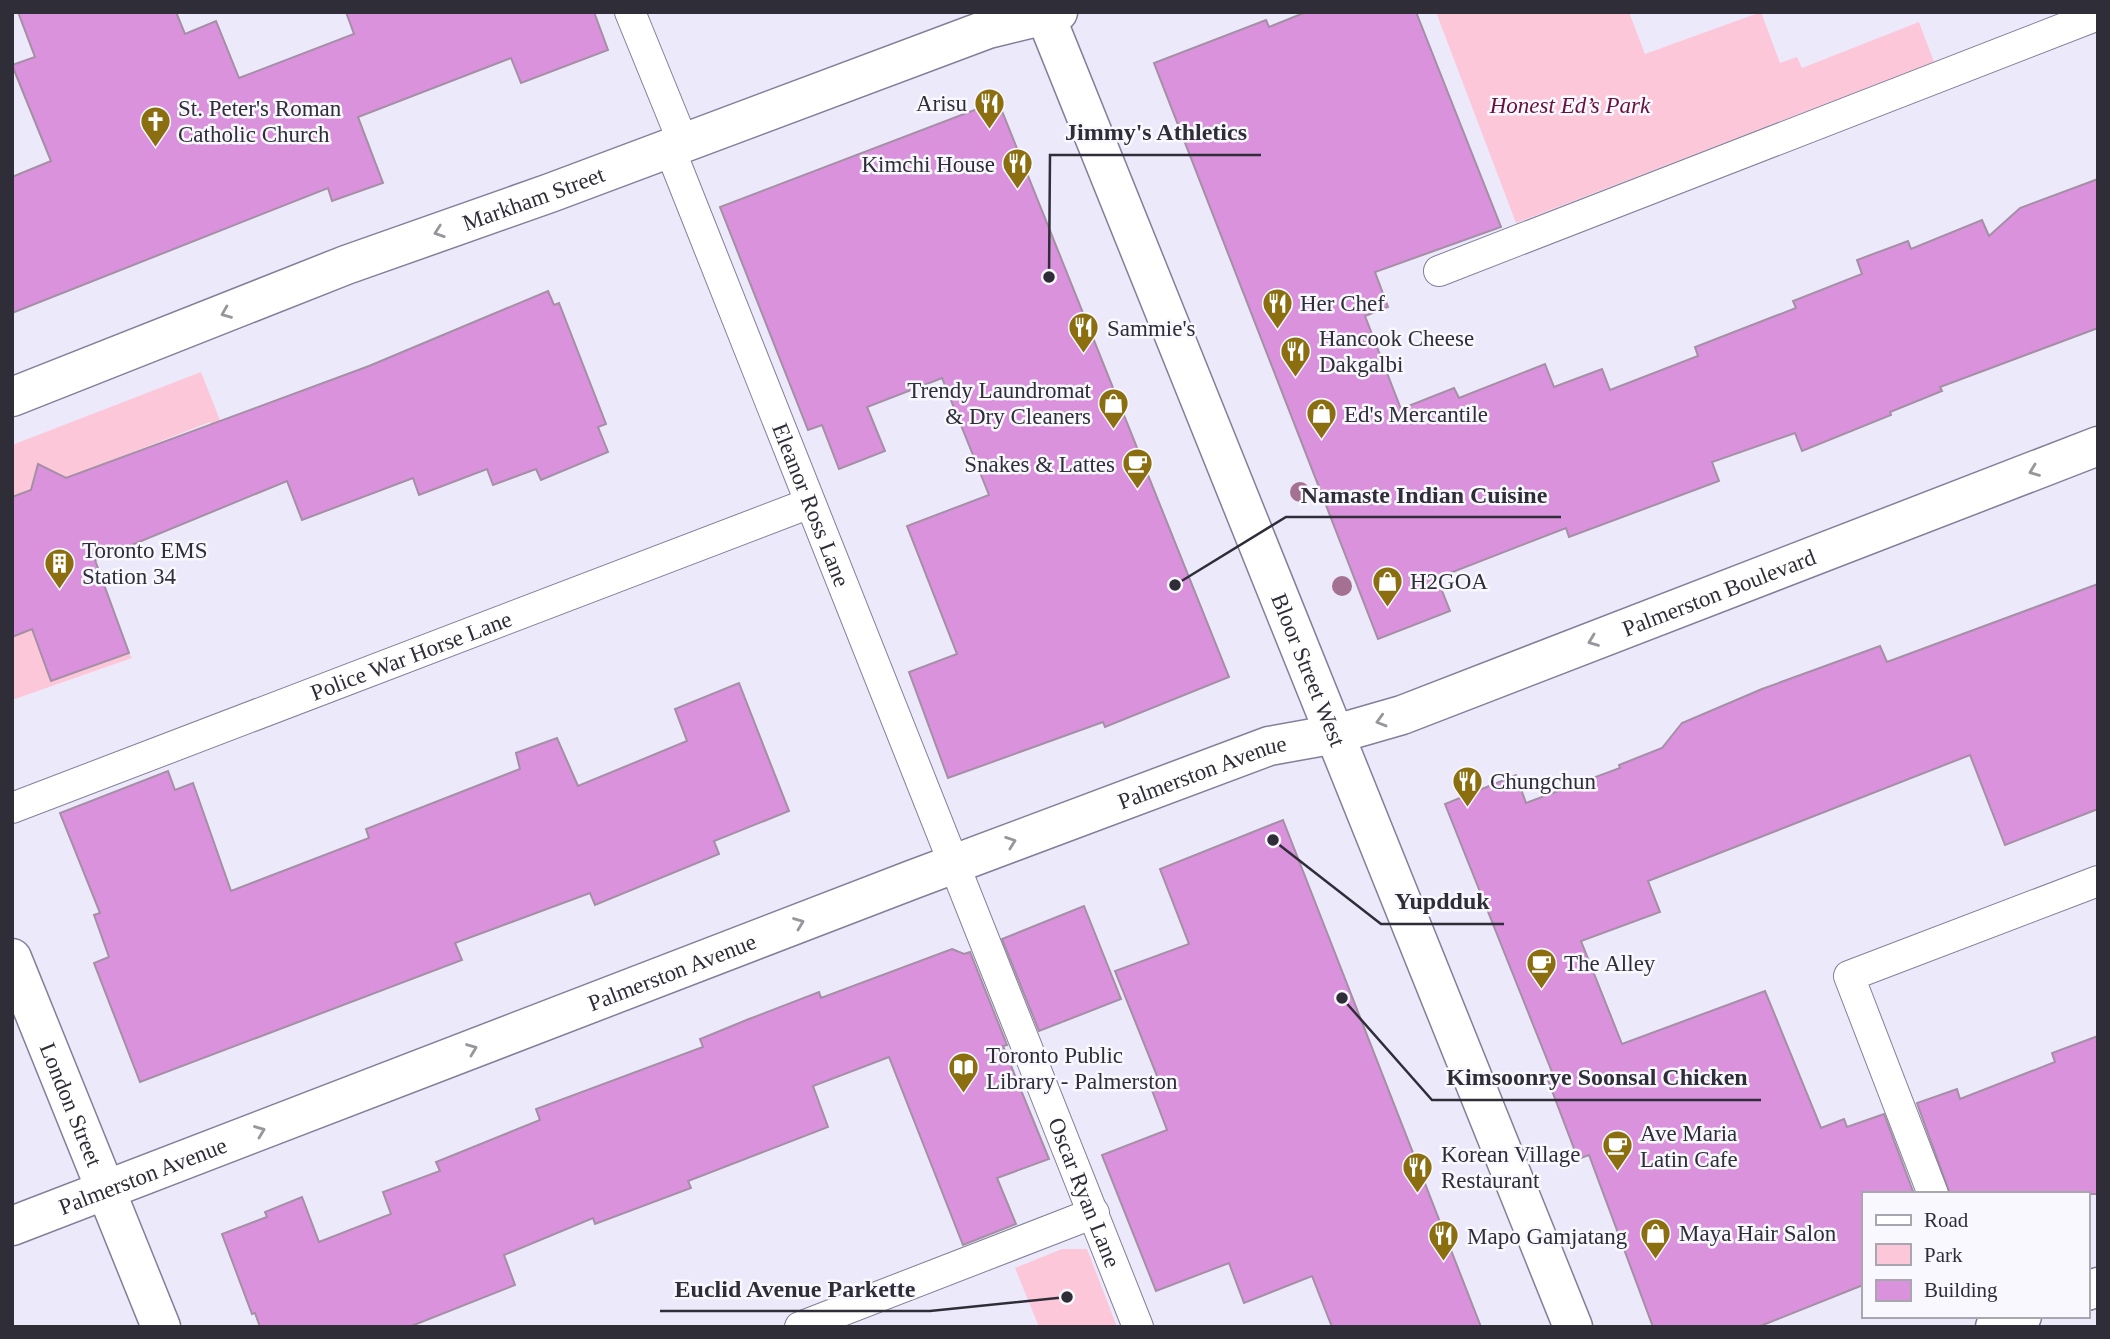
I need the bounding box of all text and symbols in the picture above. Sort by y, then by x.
restaurant icon: Arisu [973,86,1007,130]
place label: Arisu [916,91,967,116]
park label: Honest Ed’s Park [1489,93,1651,118]
place label: St. Peter's Roman Catholic Church [178,96,342,147]
church icon: St. Peter's Roman Catholic Church [138,104,172,148]
callout: Jimmy's Athletics [1050,110,1261,155]
text: Jimmy's Athletics [1065,119,1247,145]
restaurant icon: Kimchi House [1001,147,1035,191]
place label: Kimchi House [861,152,995,177]
street label: Markham Street [459,161,608,235]
one-way arrow [434,224,446,238]
restaurant icon: Her Chef [1260,286,1294,330]
place label: Her Chef [1300,291,1385,316]
one-way arrow [221,304,233,318]
restaurant icon: Sammie's [1067,311,1101,355]
place label: Sammie's [1107,316,1196,341]
place label: Hancook Cheese Dakgalbi [1319,326,1474,377]
restaurant icon: Hancook Cheese Dakgalbi [1279,334,1313,378]
place label: Trendy Laundromat & Dry Cleaners [907,378,1092,429]
shop icon: Trendy Laundromat & Dry Cleaners [1097,386,1131,430]
shop icon: Ed's Mercantile [1304,397,1338,441]
place label: Ed's Mercantile [1344,402,1488,427]
street label: Eleanor Ross Lane [767,419,855,590]
cafe icon: Snakes & Lattes [1121,447,1155,491]
place label: Snakes & Lattes [964,452,1115,477]
one-way arrow [2029,462,2041,476]
callout: Namaste Indian Cuisine [1286,472,1561,517]
text: Namaste Indian Cuisine [1301,482,1548,508]
place label: Toronto EMS Station 34 [82,538,208,589]
street label: Palmerston Boulevard [1619,544,1820,641]
building icon: Toronto EMS Station 34 [42,546,76,590]
shop icon: H2GOA [1370,564,1404,608]
place label: H2GOA [1410,569,1488,594]
street label: Bloor Street West [1267,590,1351,750]
street label: Police War Horse Lane [307,606,515,705]
one-way arrow [1588,632,1600,646]
one-way arrow [1375,713,1387,728]
street label: Palmerston Avenue [1114,731,1288,814]
restaurant icon: Chungchun [1450,764,1484,808]
place label: Chungchun [1490,769,1597,794]
one-way arrow [1005,836,1017,850]
callout: Yupdduk [1381,879,1504,924]
text: Yupdduk [1394,888,1490,914]
one-way arrow [792,917,804,931]
street label: Palmerston Avenue [584,929,759,1016]
cafe icon: The Alley [1524,946,1558,990]
place label: The Alley [1564,951,1656,976]
street label: London Street [35,1039,108,1170]
place label: Toronto Public Library - Palmerston [986,1043,1178,1094]
one-way arrow [466,1044,478,1058]
library icon: Toronto Public Library - Palmerston [946,1051,980,1095]
callout: Kimsoonrye Soonsal Chicken [1432,1055,1761,1100]
text: Kimsoonrye Soonsal Chicken [1446,1064,1748,1090]
street label: Oscar Ryan Lane [1044,1114,1125,1271]
place label: Ave Maria Latin Cafe [1640,1121,1738,1172]
one-way arrow [254,1126,266,1140]
cafe icon: Ave Maria Latin Cafe [1600,1129,1634,1173]
street label: Palmerston Avenue [55,1132,230,1219]
place label: Korean Village Restaurant [1441,1142,1580,1193]
restaurant icon: Korean Village Restaurant [1401,1150,1435,1194]
legend [1862,1192,2089,1318]
text: Road [1924,1208,1969,1232]
shop icon: Maya Hair Salon [1639,1216,1673,1260]
restaurant icon: Mapo Gamjatang [1427,1219,1461,1263]
place label: Maya Hair Salon [1679,1221,1837,1246]
place label: Mapo Gamjatang [1467,1224,1628,1249]
text: Park [1924,1243,1963,1267]
callout: Euclid Avenue Parkette [660,1266,930,1311]
text: Euclid Avenue Parkette [675,1276,916,1302]
text: Building [1924,1278,1998,1302]

